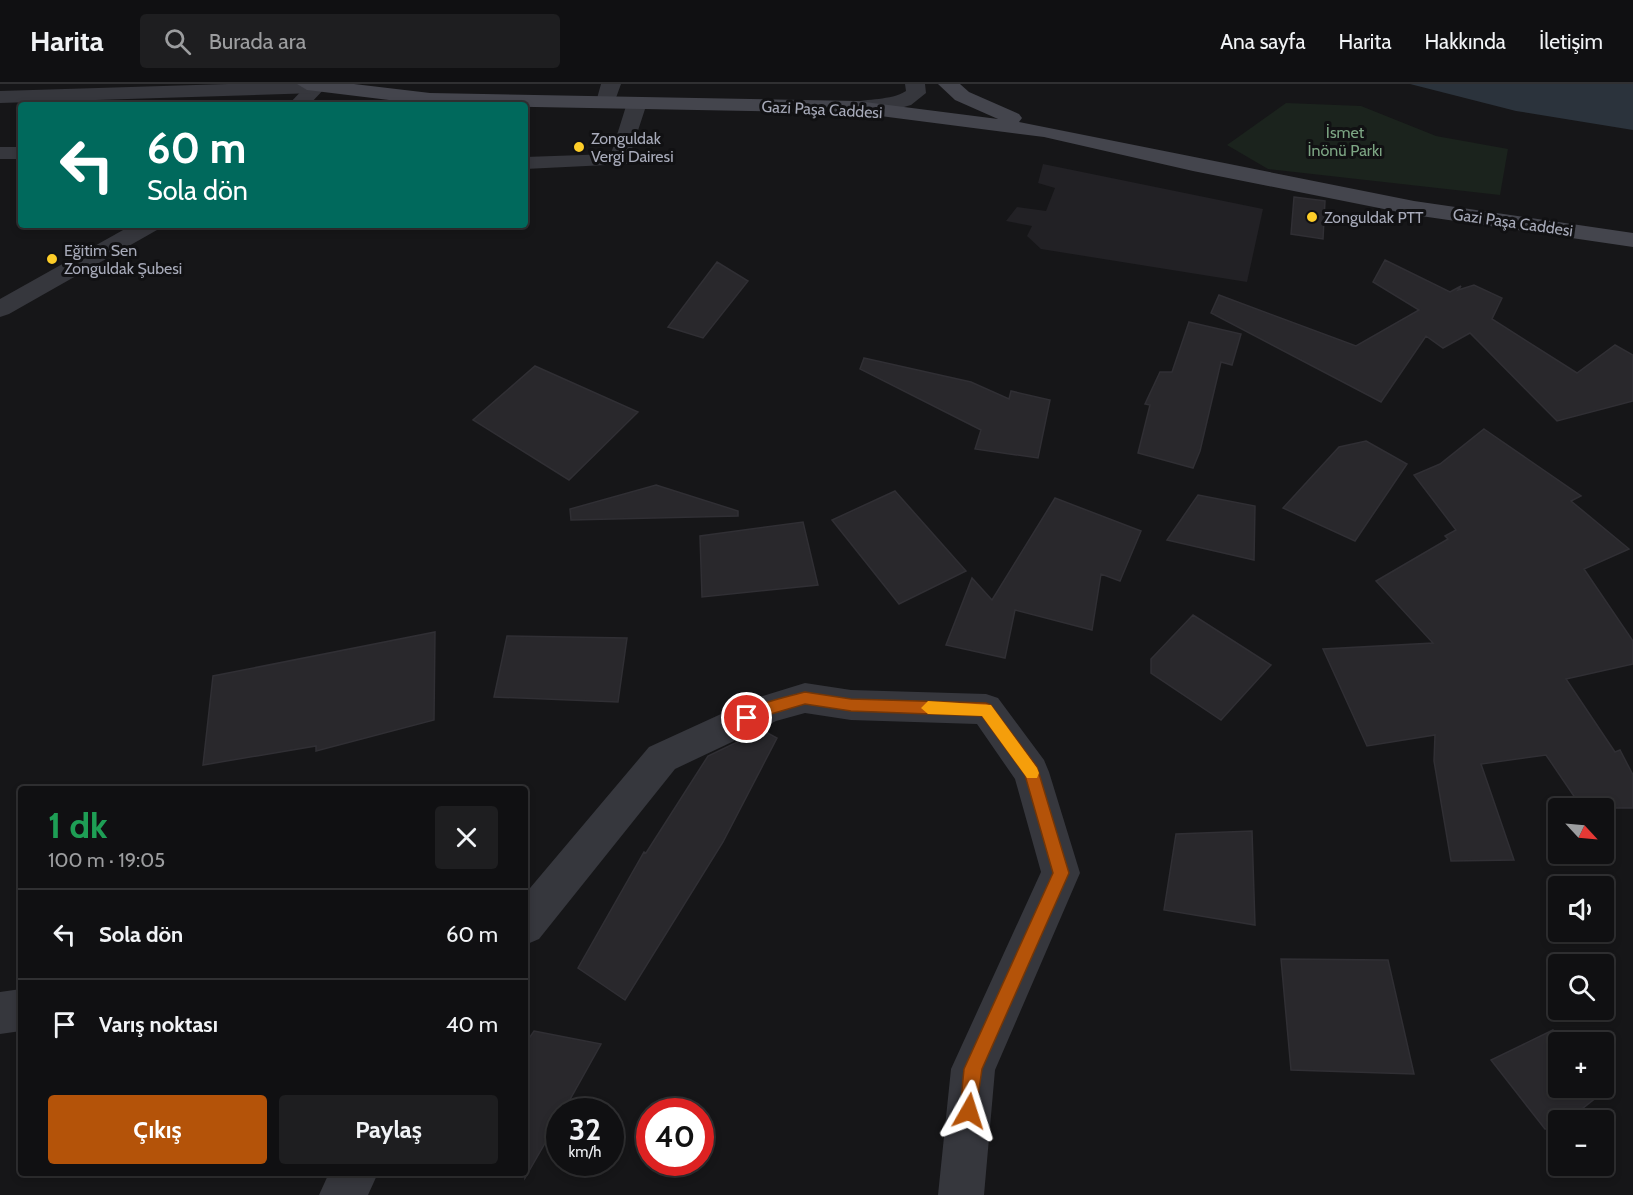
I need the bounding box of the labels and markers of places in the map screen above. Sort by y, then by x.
place label: Zonguldak Vergi Dairesi [591,129,674,166]
marker: Zonguldak Vergi Dairesi [572,140,586,154]
place label: Zonguldak PTT [1324,208,1424,227]
marker: Zonguldak PTT [1305,210,1319,224]
place label: Eğitim Sen Zonguldak Şubesi [64,241,182,278]
marker: Eğitim Sen Zonguldak Şubesi [45,252,59,266]
pin [721,692,772,743]

